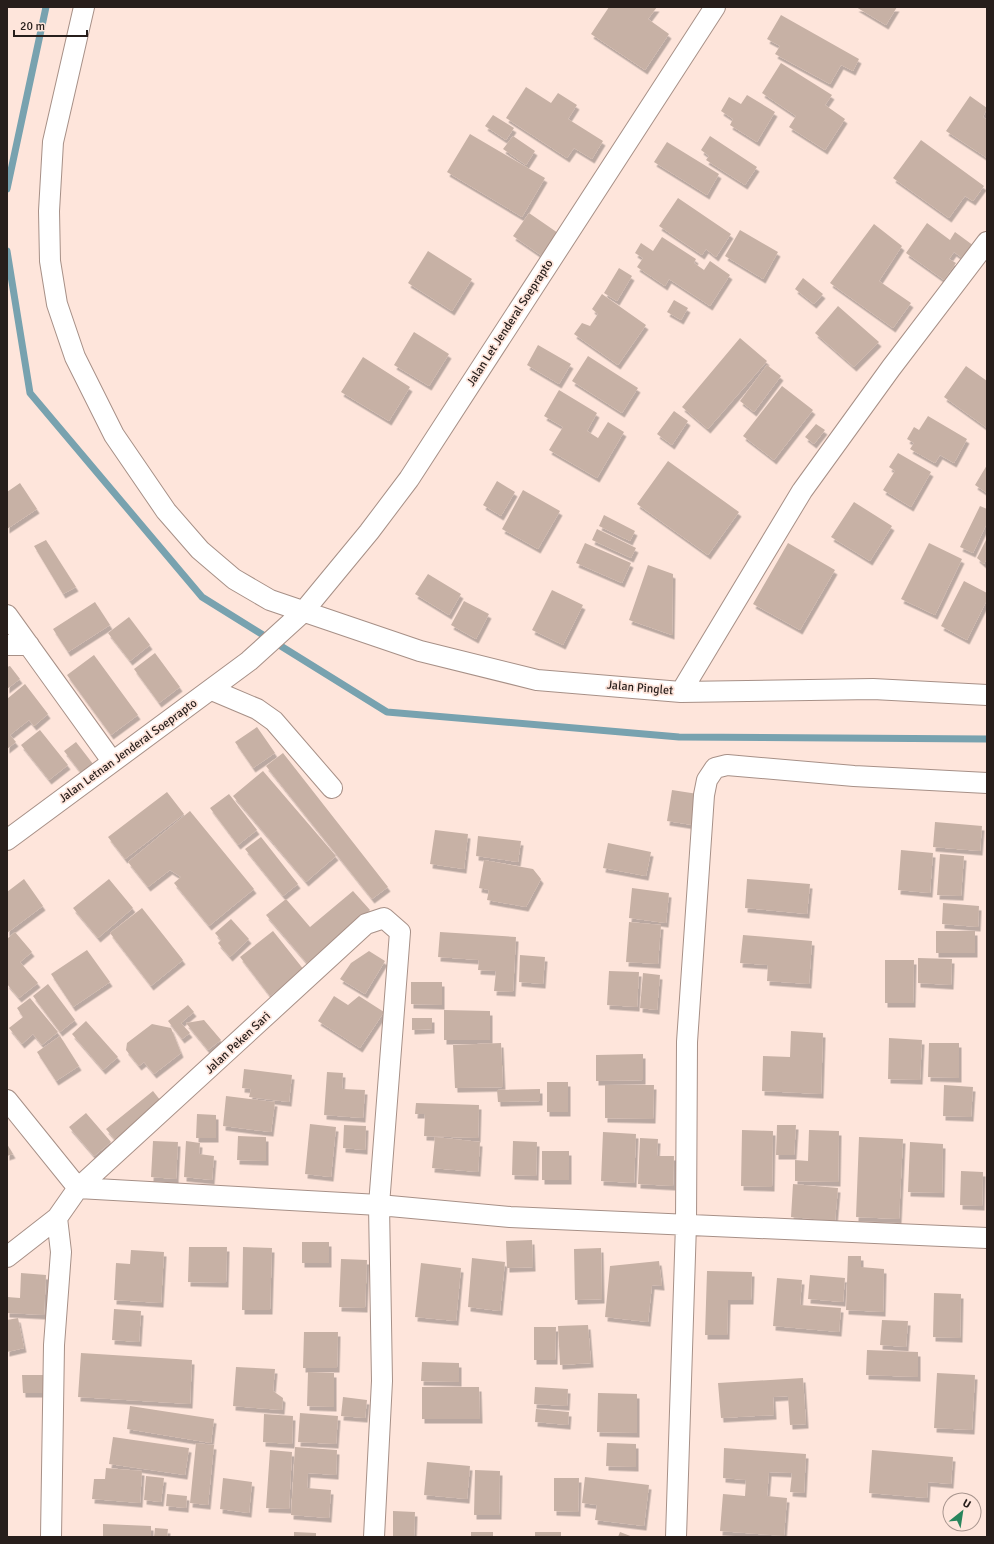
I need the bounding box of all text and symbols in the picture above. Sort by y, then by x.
scale bar [14,12,87,38]
text: 20 m [20,19,45,34]
street label: Jalan Let Jenderal Soeprapto [463,257,557,389]
street label: Jalan Pinglet [606,678,674,698]
street label: Jalan Letnan Jenderal Soeprapto [56,696,200,806]
street label: Jalan Peken Sari [202,1009,274,1077]
north arrow [942,1492,982,1532]
text: U [960,1496,973,1511]

